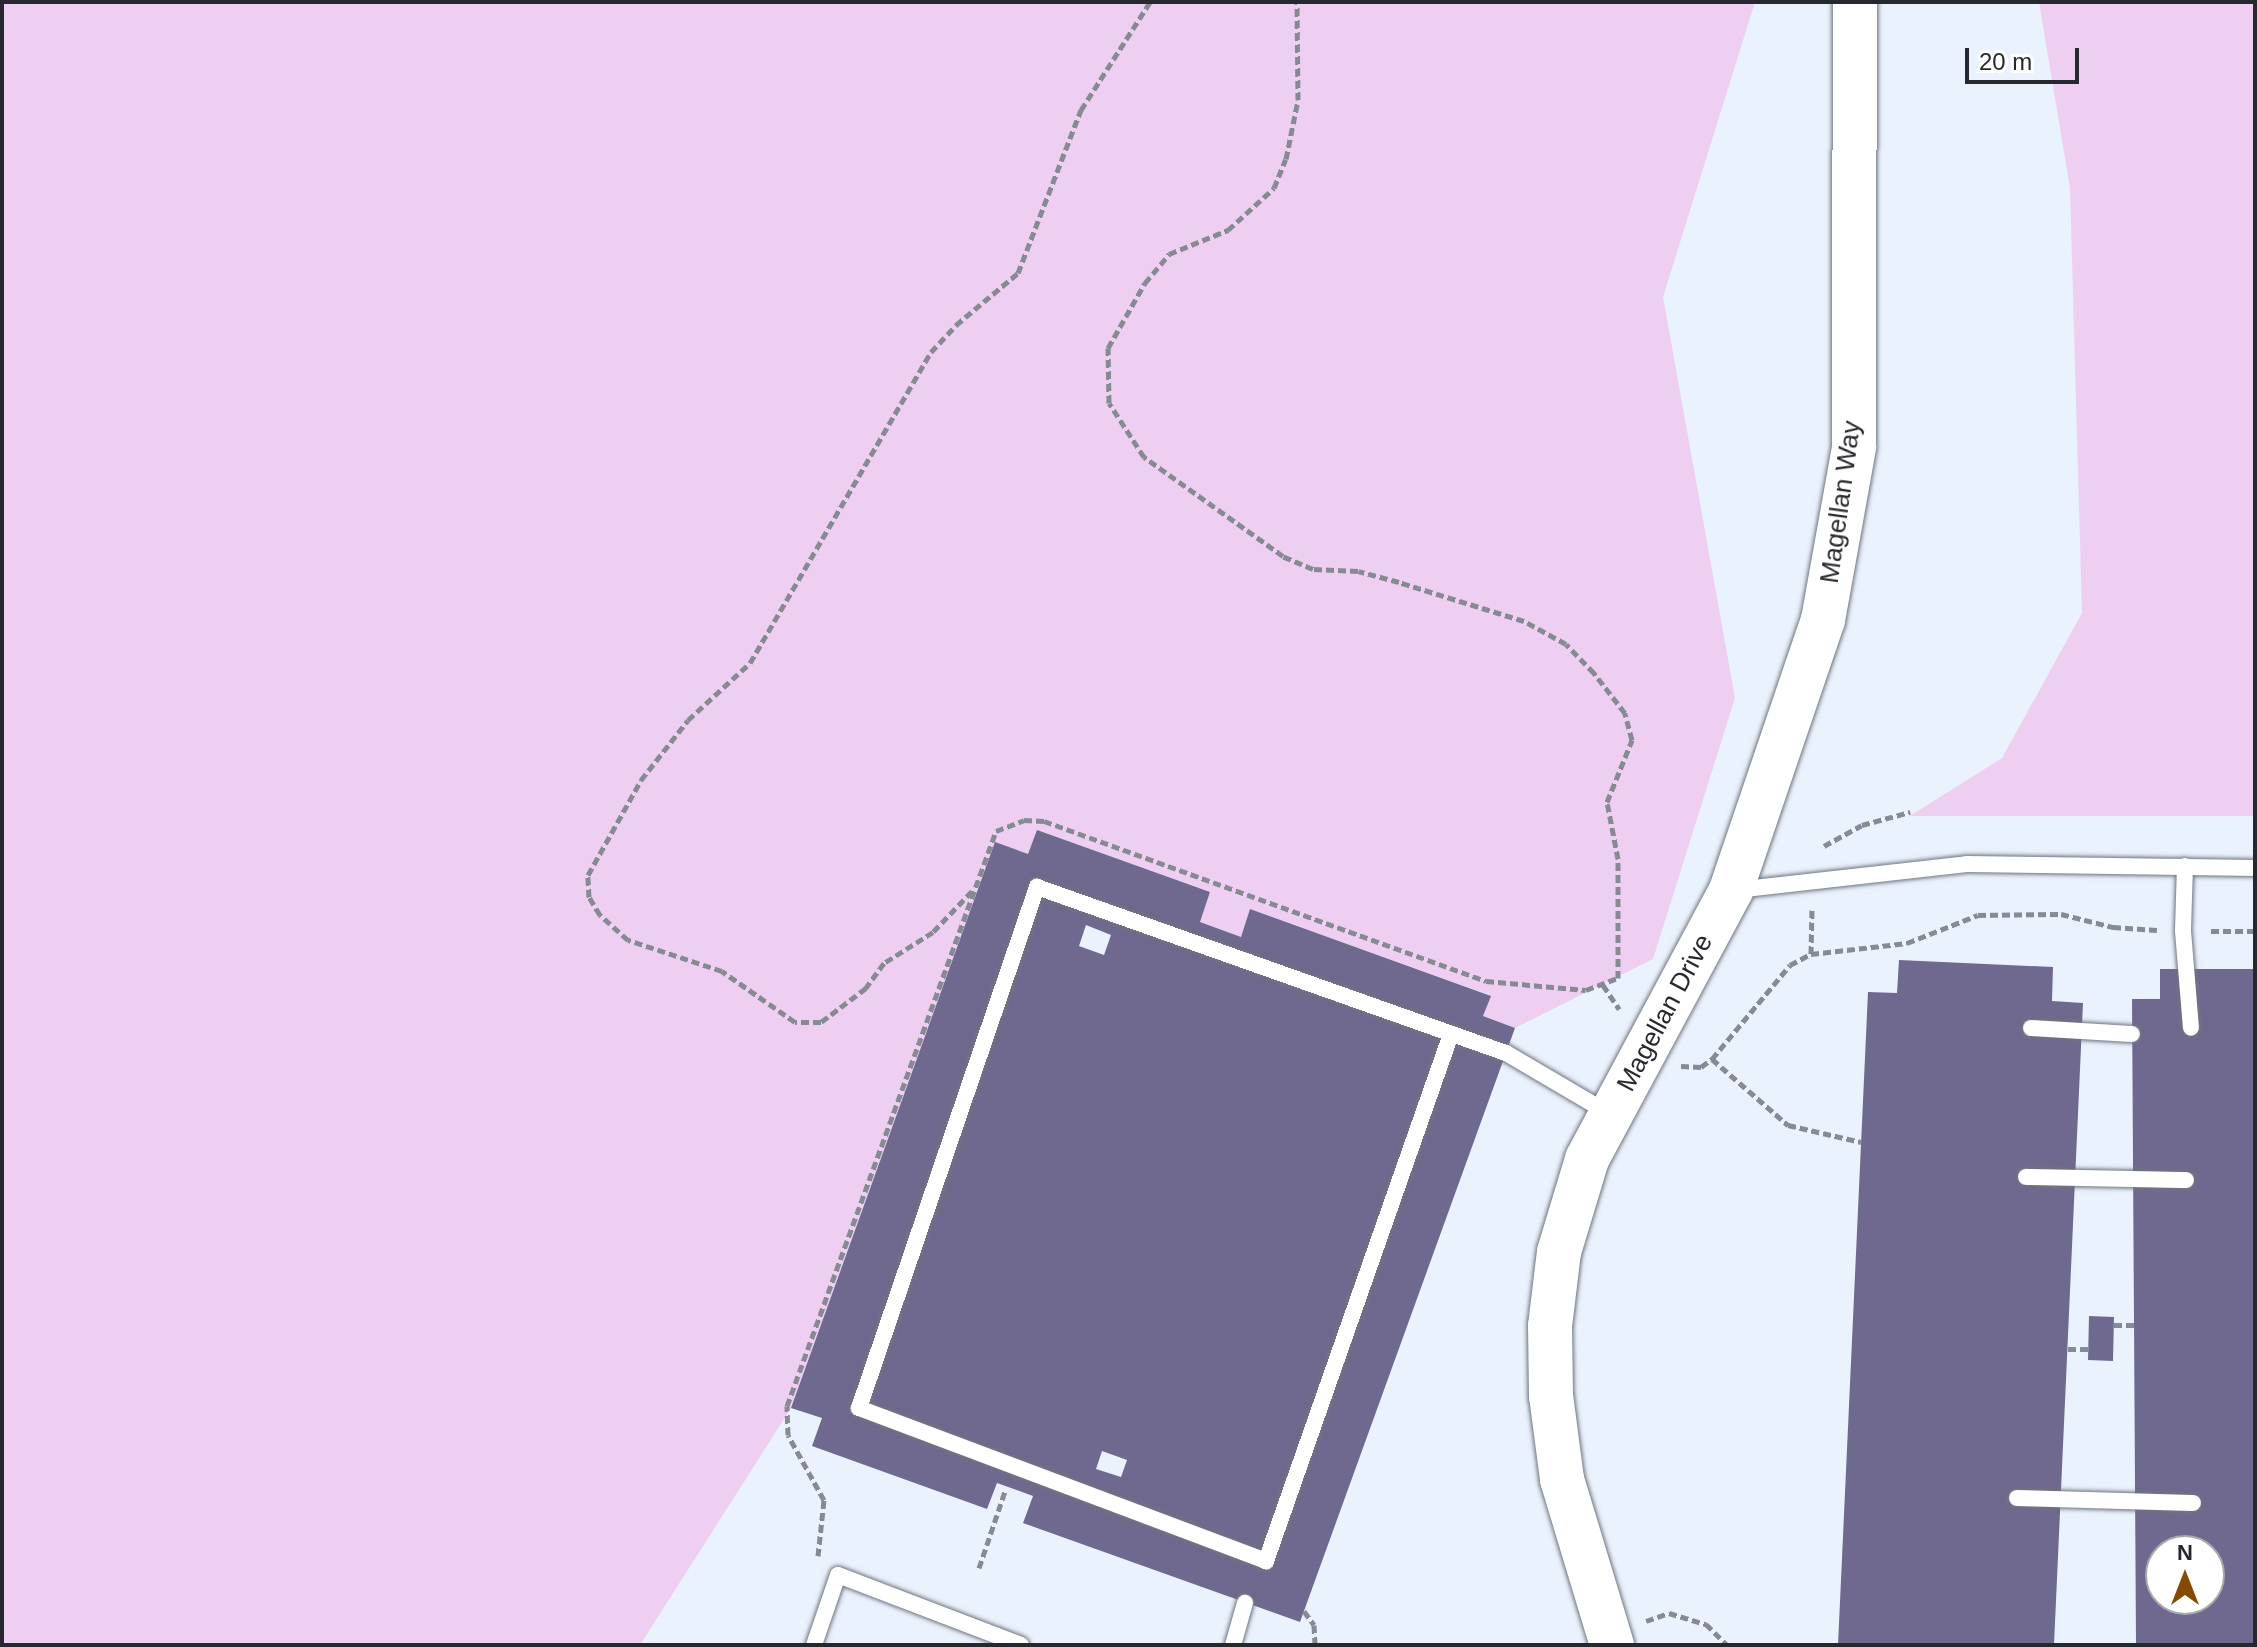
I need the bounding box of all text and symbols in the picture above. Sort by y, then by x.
scale bar [1969,32,2083,82]
text: 20 m [1979,48,2032,75]
street label: Magellan Way [1814,419,1868,585]
street label: Magellan Drive [1611,929,1719,1097]
north arrow [2145,1535,2225,1615]
text: N [2177,1540,2193,1565]

